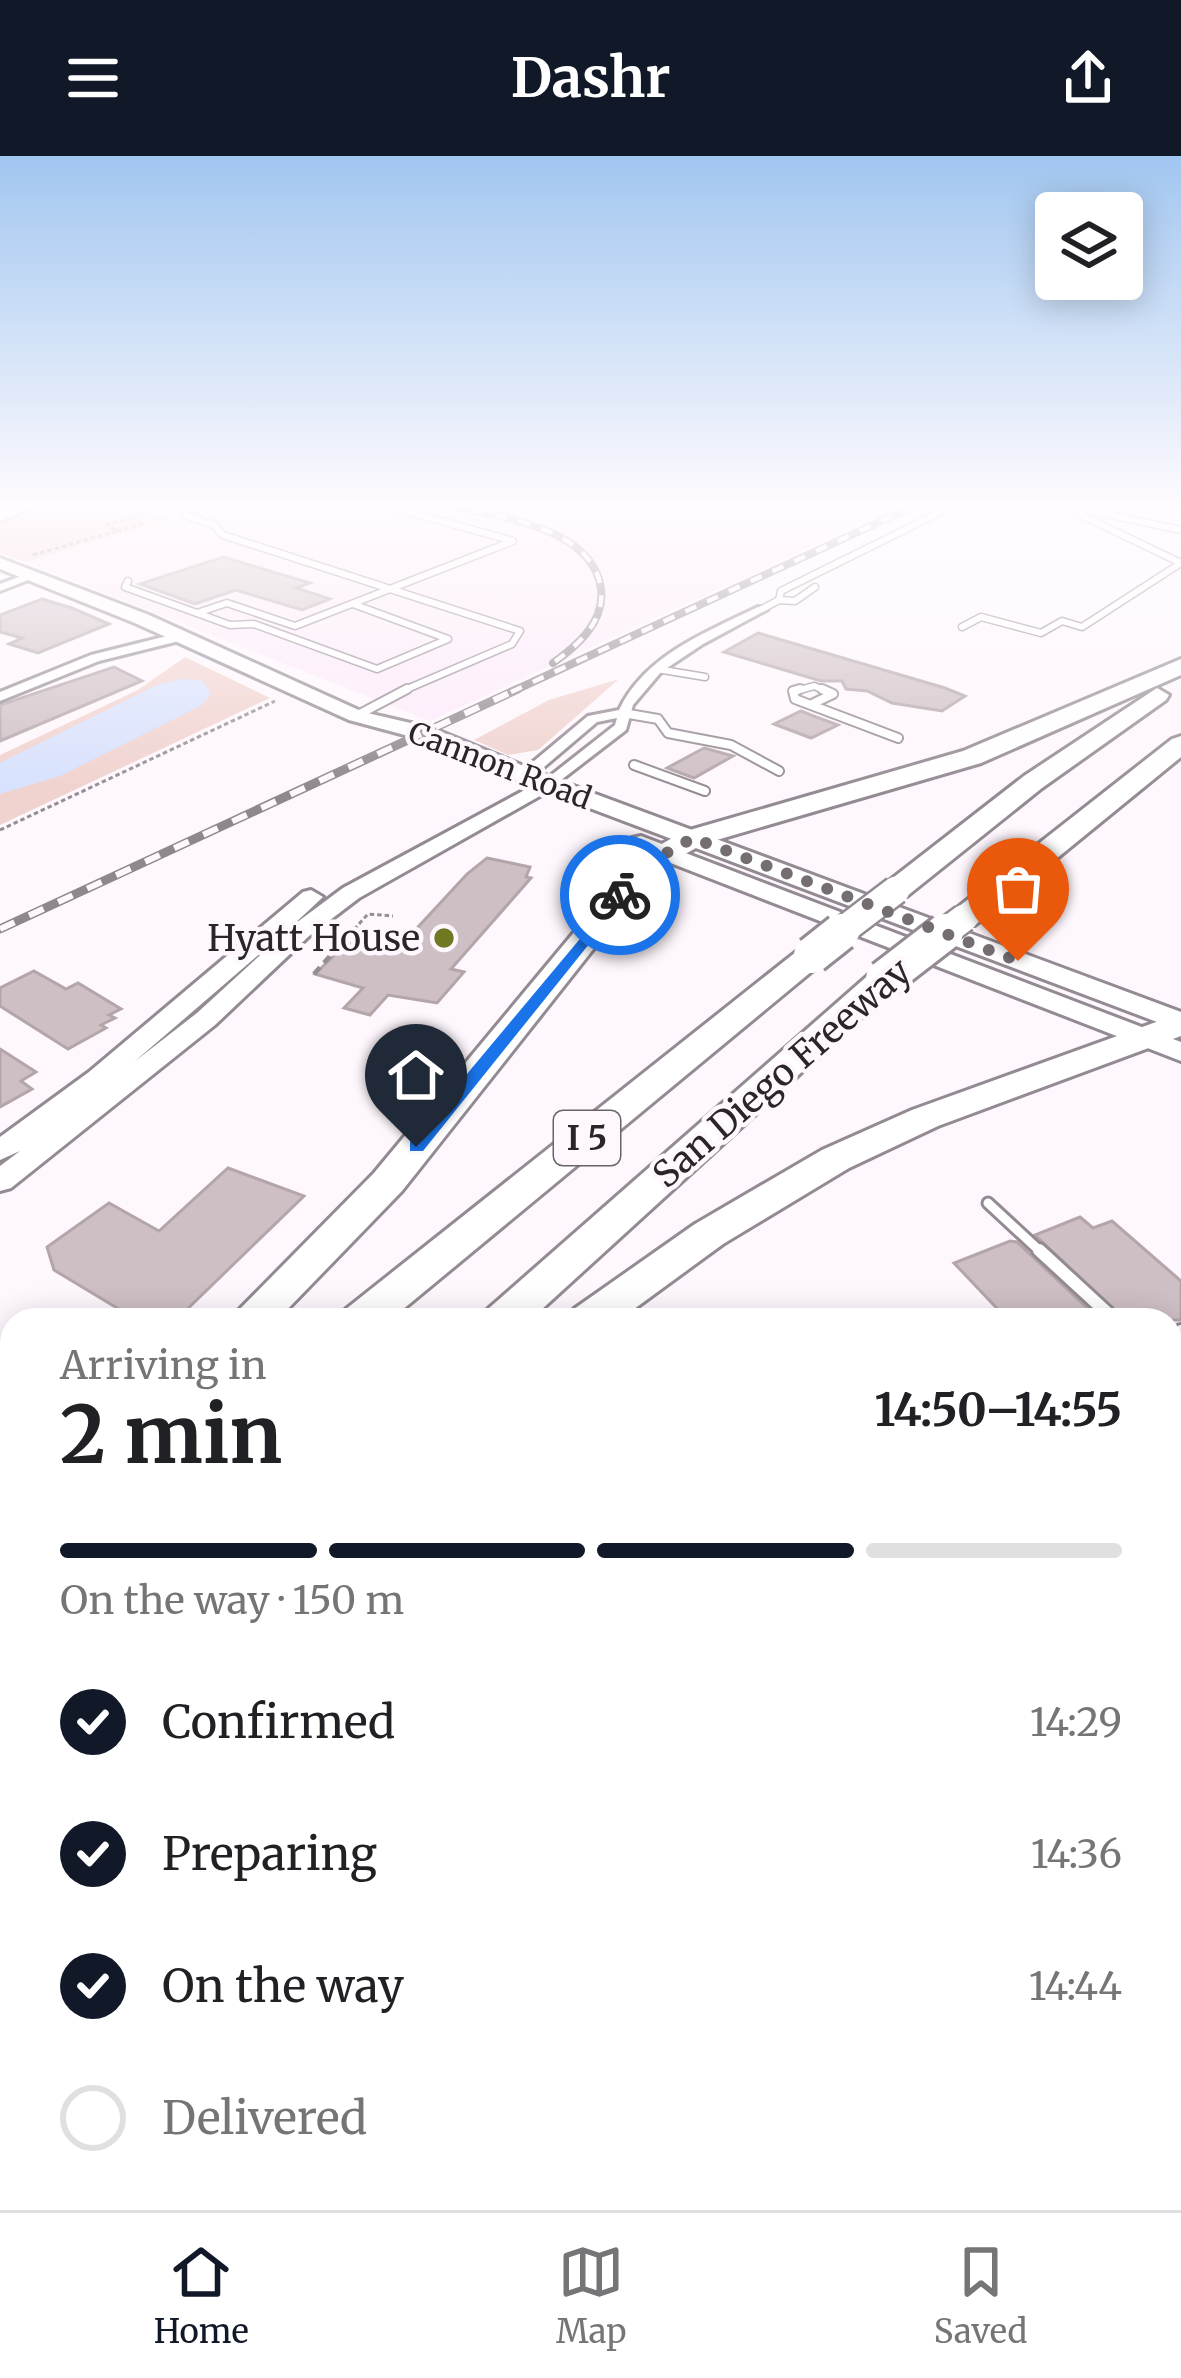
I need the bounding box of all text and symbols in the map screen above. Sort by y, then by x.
text: Dashr [511,44,670,112]
icon: menu [60,45,126,111]
icon: share [1055,45,1121,111]
map controls [1035,192,1143,300]
button: layers [1035,192,1143,300]
street label: Cannon Road [403,713,597,817]
courier [560,835,680,955]
pin [967,838,1069,961]
icon: bag [985,856,1051,922]
icon: bike [587,862,653,928]
place label: Hyatt House [207,916,420,961]
marker: Hyatt House [431,925,457,951]
street label: San Diego Freeway [644,949,920,1197]
pin [365,1024,467,1147]
icon: home [383,1042,449,1108]
road number: I 5 [554,1111,620,1165]
text: Arriving in [60,1341,267,1390]
text: 14:50–14:55 [874,1382,1122,1438]
text: 2 min [60,1386,282,1484]
text: On the way · 150 m [60,1576,404,1625]
icon: check [60,1689,126,1755]
text: Confirmed [162,1694,395,1750]
text: 14:29 [1030,1698,1122,1747]
icon: check [60,1821,126,1887]
text: Preparing [162,1826,377,1882]
text: 14:36 [1031,1830,1122,1879]
icon: check [60,1953,126,2019]
text: On the way [162,1958,404,2014]
text: 14:44 [1029,1962,1122,2011]
text: Delivered [162,2090,367,2146]
tab: Home [154,2239,249,2352]
tab: Map [556,2239,626,2352]
tab: Saved [934,2239,1027,2352]

